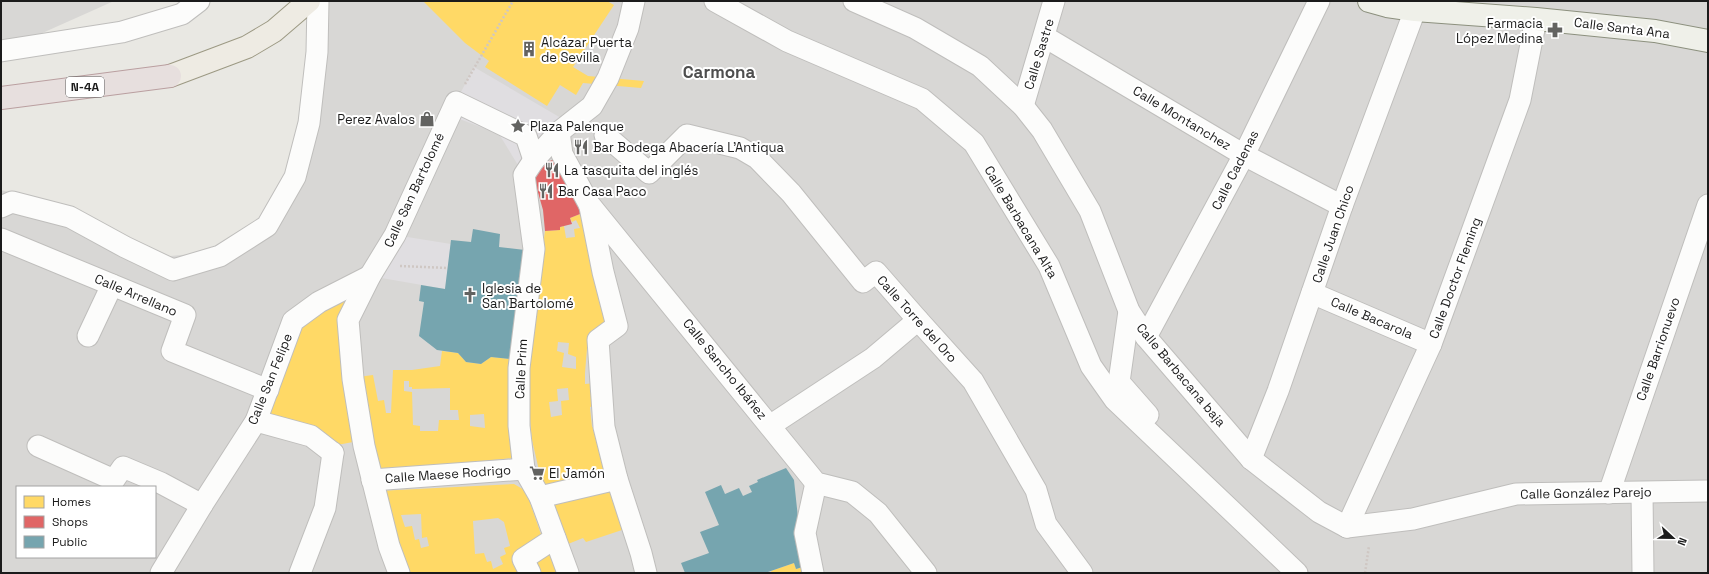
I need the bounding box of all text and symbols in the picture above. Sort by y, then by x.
street label: Calle Santa Ana [1573,14,1672,42]
place label: Farmacia López Medina [1456,15,1544,47]
street label: Calle Sastre [1020,16,1058,92]
pharmacy icon: Farmacia López Medina [1546,21,1564,39]
place label: Alcázar Puerta de Sevilla [541,34,632,66]
building icon: Alcázar Puerta de Sevilla [520,40,538,58]
district label: Carmona [683,61,756,83]
road number: N-4A [66,77,104,97]
street label: Calle Montanchez [1130,82,1234,154]
shop icon: Perez Avalos [418,110,436,128]
place label: Perez Avalos [337,111,415,128]
place icon: Plaza Palenque [509,117,527,135]
place label: Plaza Palenque [530,118,624,135]
street label: Calle Cadenas [1208,127,1262,213]
street label: Calle San Bartolomé [380,130,448,250]
restaurant icon: Bar Bodega Abacería L'Antiqua [572,138,590,156]
place label: Bar Bodega Abacería L'Antiqua [593,139,785,156]
restaurant icon: La tasquita del inglés [543,161,561,179]
place label: La tasquita del inglés [564,162,698,179]
street label: Calle Barbacana Alta [981,163,1062,282]
restaurant icon: Bar Casa Paco [537,182,555,200]
place label: Bar Casa Paco [558,183,646,200]
street label: Calle Juan Chico [1308,183,1358,285]
street label: Calle Doctor Fleming [1425,215,1485,341]
street label: Calle Arrellano [92,270,180,320]
street label: Calle Torre del Oro [873,272,961,366]
place label: Iglesia de San Bartolomé [482,280,574,312]
church icon: Iglesia de San Bartolomé [461,286,479,304]
street label: Calle Bacarola [1328,293,1416,343]
street label: Calle Barrionuevo [1632,295,1684,403]
street label: Calle Sancho Ibáñez [679,315,771,423]
street label: Calle Barbacana baja [1133,320,1230,431]
street label: Calle San Felipe [244,331,296,427]
street label: Calle Prim [511,338,531,400]
street label: Calle Maese Rodrigo [384,461,512,487]
supermarket icon: El Jamón [528,464,546,482]
place label: El Jamón [549,465,605,482]
street label: Calle González Parejo [1520,483,1652,503]
legend [16,486,156,558]
text: Homes [52,494,91,510]
text: Shops [52,514,88,530]
north arrow [1653,518,1693,558]
text: Public [52,534,87,550]
text: N [1674,536,1690,548]

